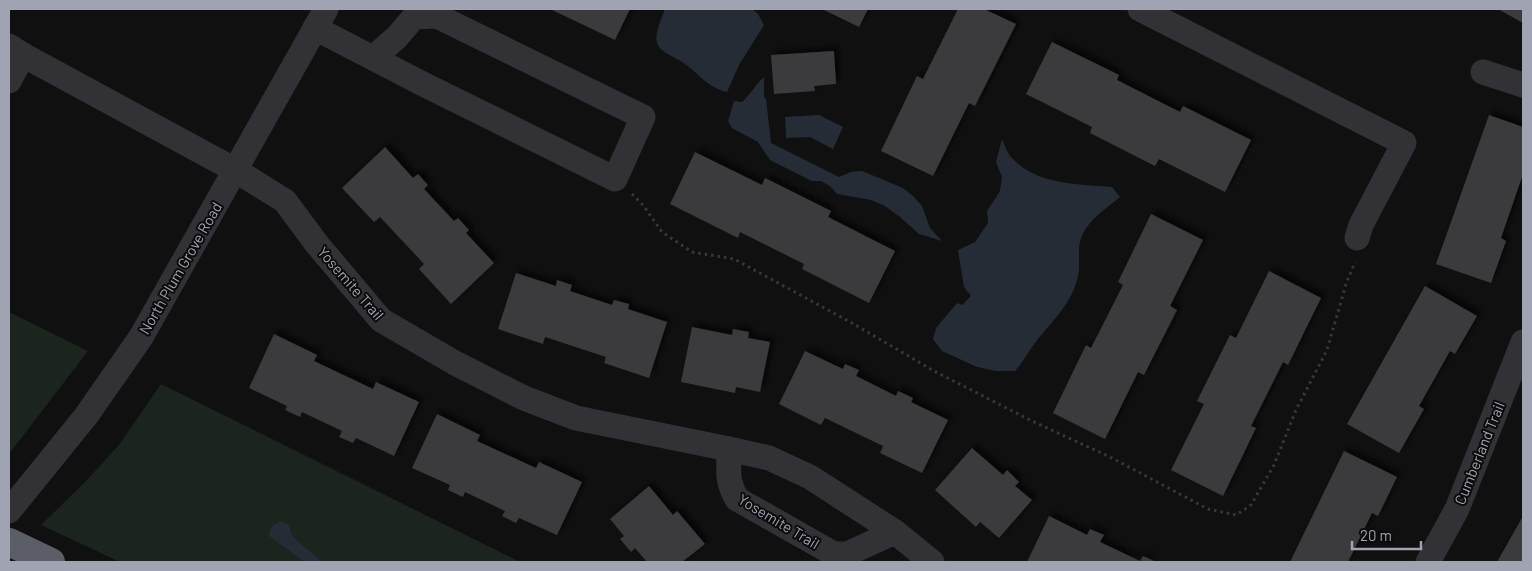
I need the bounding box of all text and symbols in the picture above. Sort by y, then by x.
street label: North Plum Grove Road [135,199,225,337]
street label: Yosemite Trail [314,243,388,323]
street label: Cumberland Trail [1450,399,1508,507]
street label: Yosemite Trail [735,490,823,552]
scale bar [1352,518,1421,550]
text: 20 m [1360,526,1392,544]

